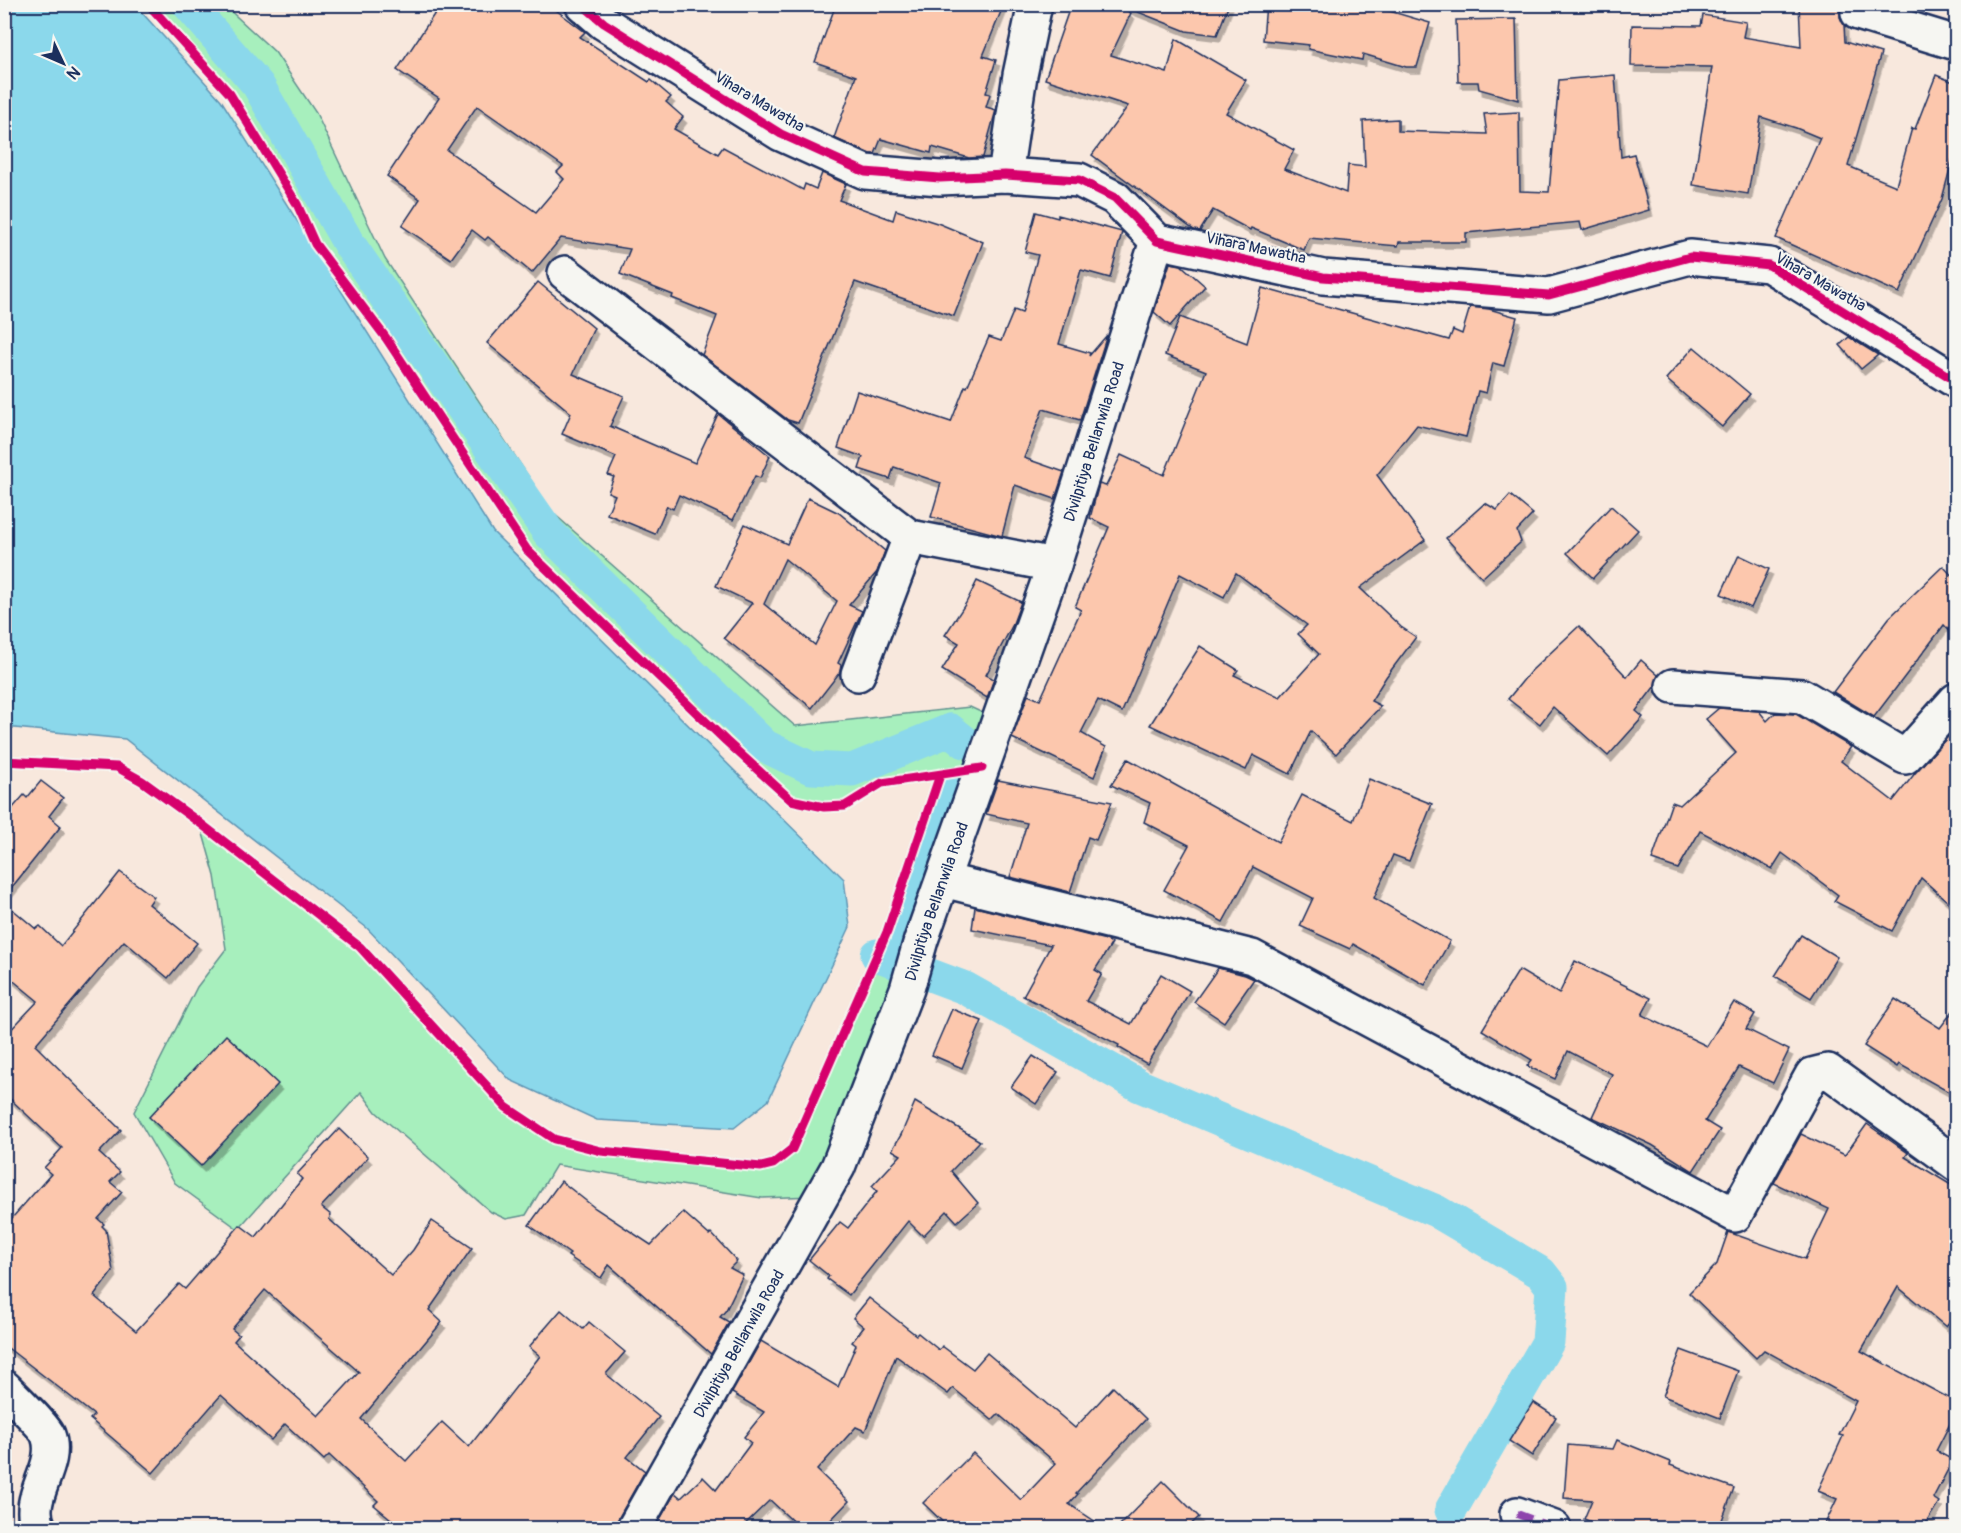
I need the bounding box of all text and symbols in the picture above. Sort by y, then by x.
north arrow [33,33,93,93]
text: N [62,62,84,84]
street label: Vihara Mawatha [711,67,808,137]
street label: Vihara Mawatha [1204,228,1308,268]
street label: Vihara Mawatha [1771,248,1870,316]
street label: Divilpitiya Bellanwila Road [1059,359,1129,524]
street label: Divilpitiya Bellanwila Road [901,819,973,983]
street label: Divilpitiya Bellanwila Road [689,1266,789,1422]

